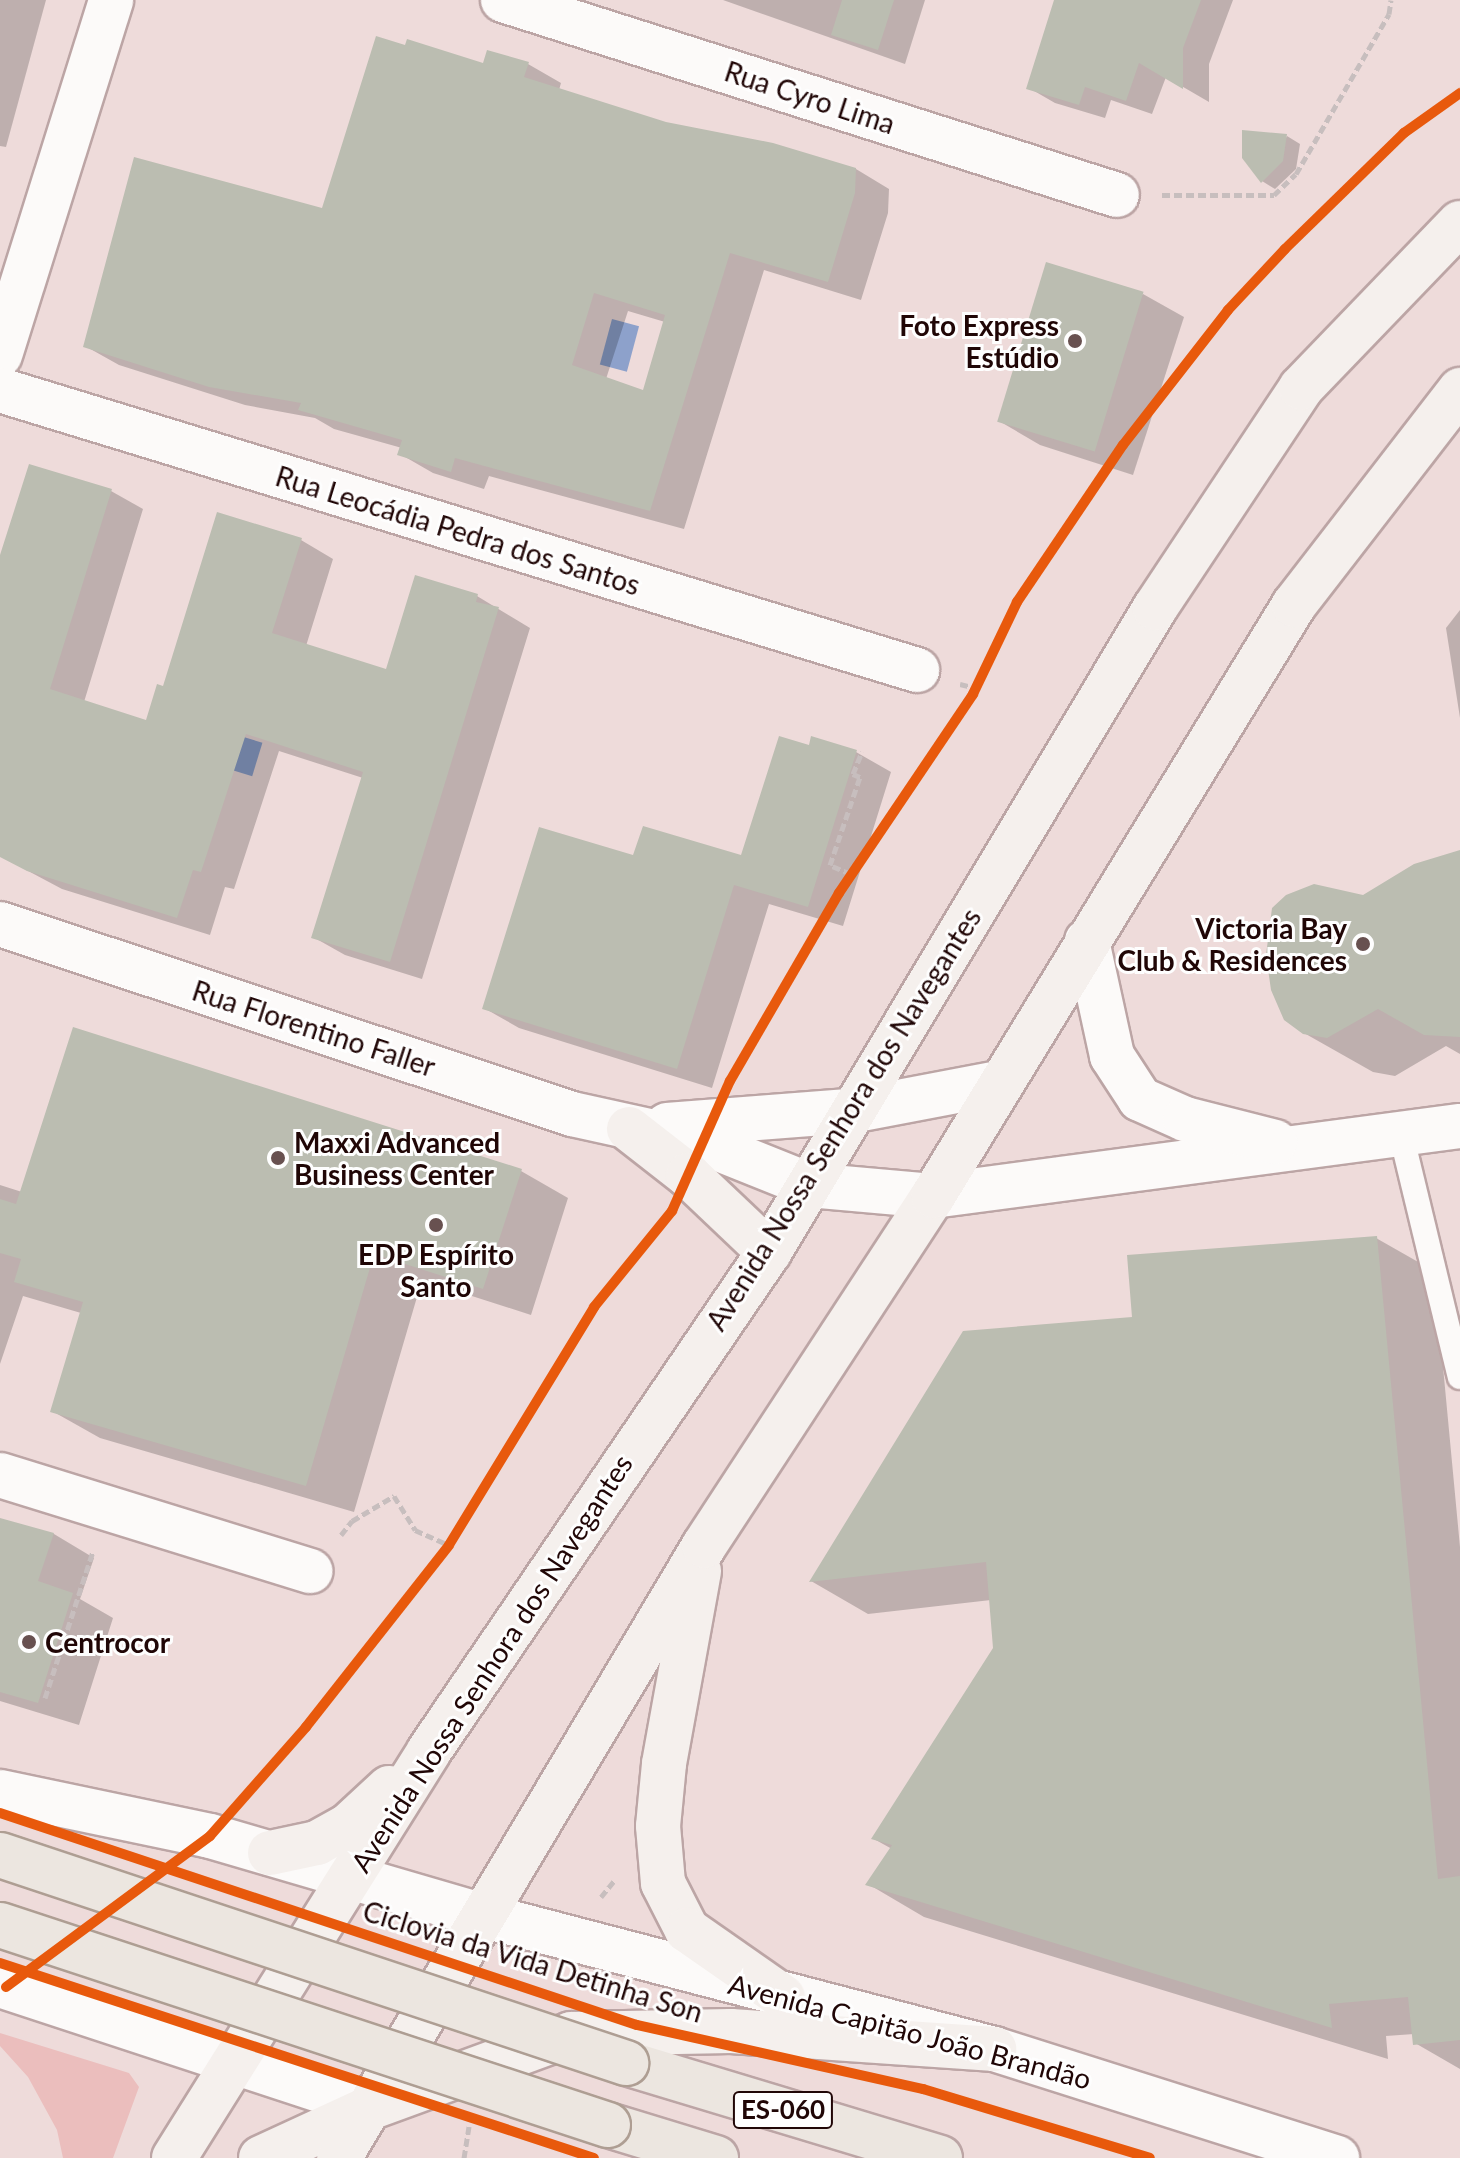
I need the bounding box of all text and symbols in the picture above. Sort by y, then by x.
street label: Rua Cyro Lima [721,54,899,140]
place label: Foto Express Estúdio [899,308,1059,374]
marker: Foto Express Estúdio [1066,332,1084,350]
street label: Rua Leocádia Pedra dos Santos [272,459,644,601]
street label: Avenida Nossa Senhora dos Navegantes [699,902,987,1336]
place label: Victoria Bay Club & Residences [1117,911,1347,977]
marker: Victoria Bay Club & Residences [1354,935,1372,953]
street label: Rua Florentino Faller [188,973,440,1083]
place label: Maxxi Advanced Business Center [294,1125,501,1191]
marker: Maxxi Advanced Business Center [269,1149,287,1167]
marker: EDP Espírito Santo [427,1216,445,1234]
place label: EDP Espírito Santo [358,1237,514,1303]
street label: Avenida Nossa Senhora dos Navegantes [343,1448,639,1878]
place label: Centrocor [45,1625,170,1659]
marker: Centrocor [20,1633,38,1651]
street label: Ciclovia da Vida Detinha Son [359,1893,707,2029]
street label: Avenida Capitão João Brandão [725,1966,1095,2096]
road number: ES-060 [731,2088,835,2132]

